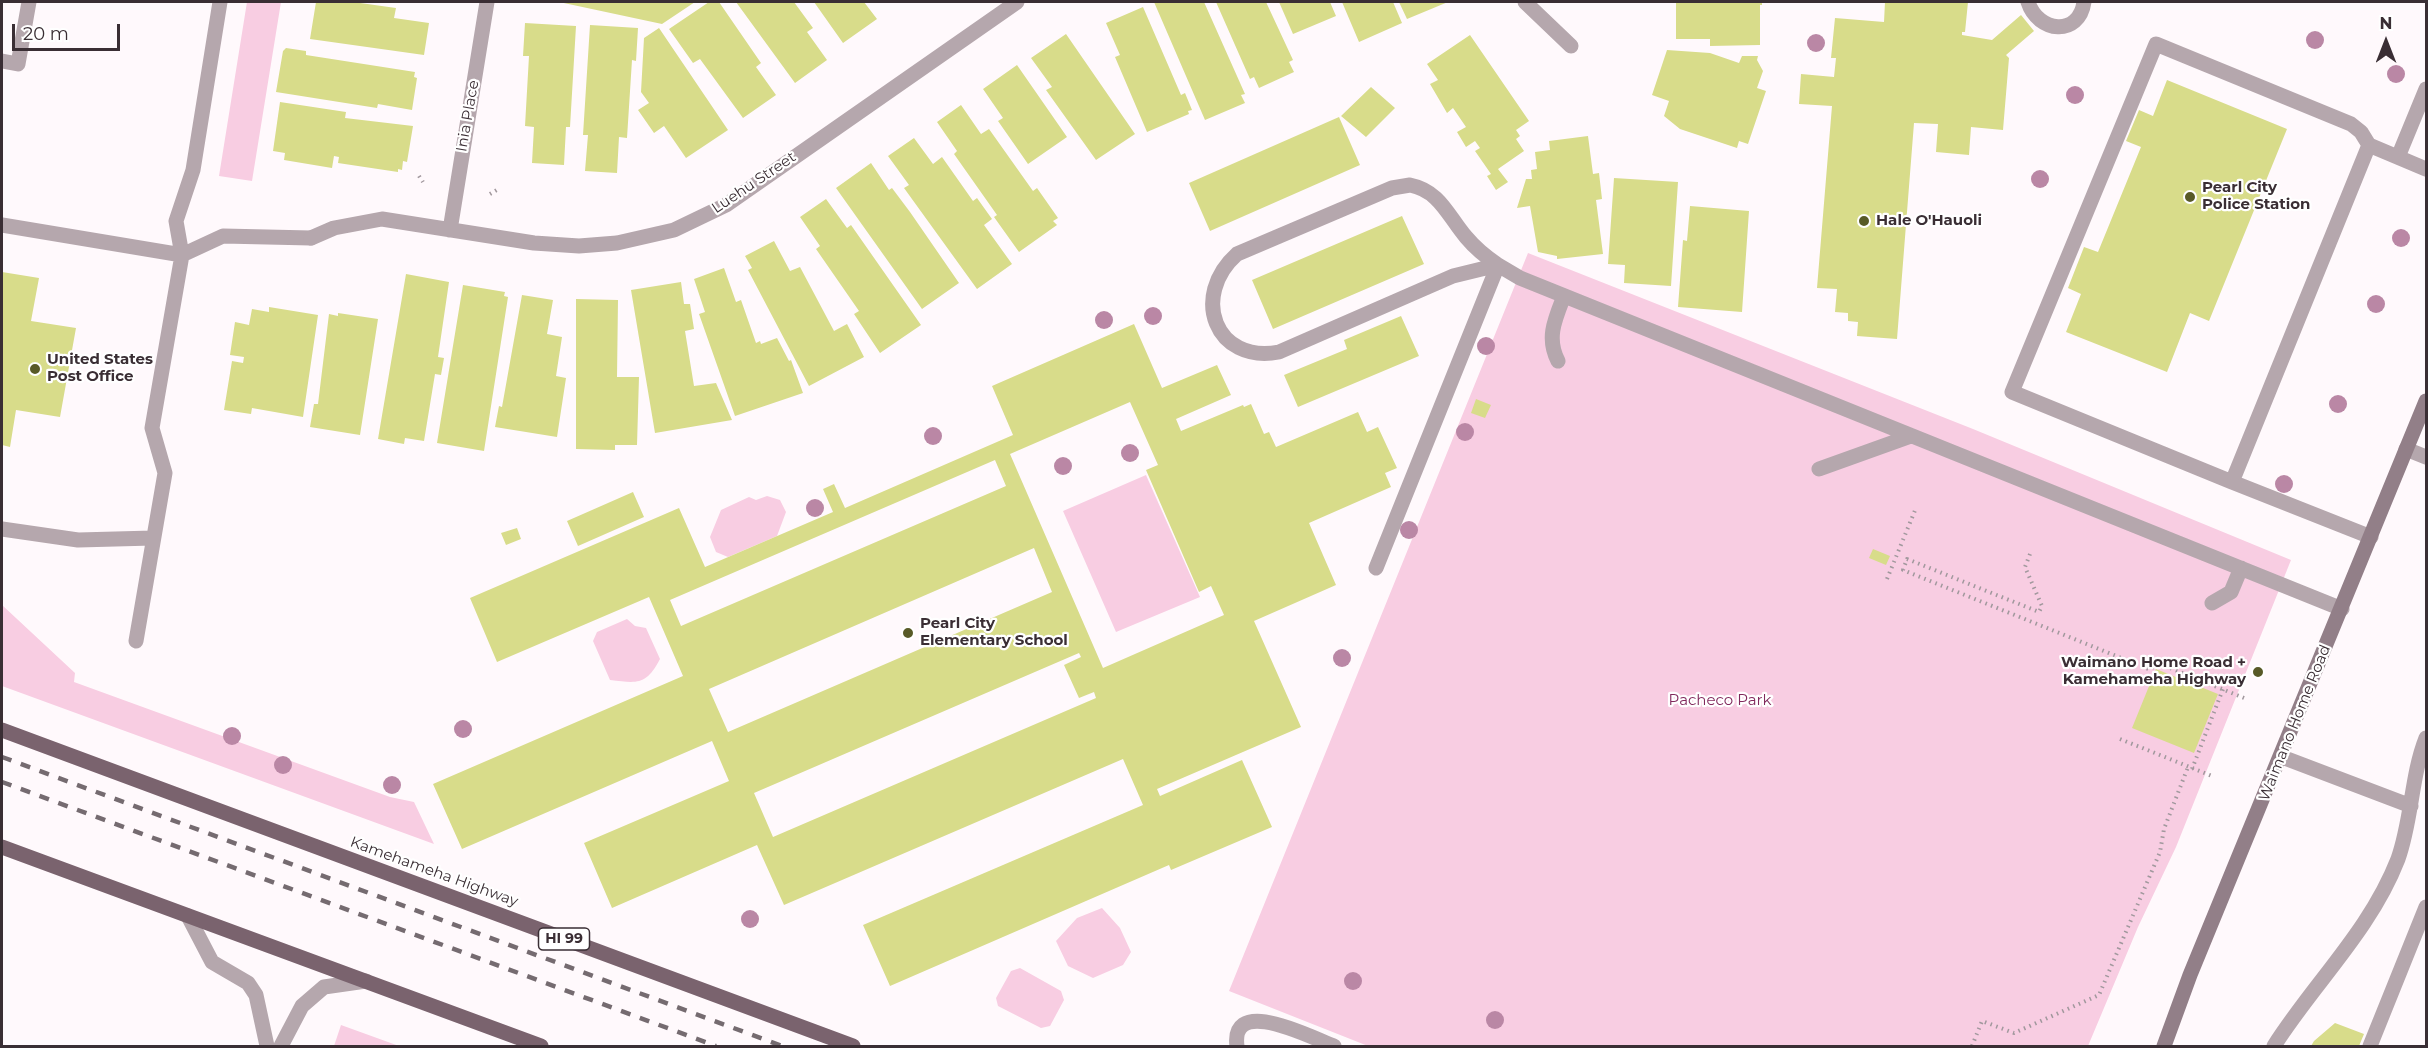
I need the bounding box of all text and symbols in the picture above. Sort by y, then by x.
scale bar [15,12,123,50]
north arrow [2356,12,2416,72]
text: N [2380,14,2392,33]
text: 20 m [23,23,69,45]
street label: Inia Place [453,79,483,153]
street label: Luehu Street [709,148,799,218]
place label: Pearl City Police Station [2202,179,2310,214]
marker: Pearl City Police Station [2183,190,2197,204]
place label: Hale O'Hauoli [1876,212,1982,230]
marker: Hale O'Hauoli [1857,214,1871,228]
place label: United States Post Office [47,351,153,386]
marker: United States Post Office [28,362,42,376]
place label: Pearl City Elementary School [920,615,1068,650]
marker: Pearl City Elementary School [901,626,915,640]
street label: Waimano Home Road [2255,642,2335,804]
place label: Waimano Home Road + Kamehameha Highway [2061,654,2246,689]
marker: Waimano Home Road + Kamehameha Highway [2251,665,2265,679]
park label: Pacheco Park [1669,692,1771,710]
street label: Kamehameha Highway [348,833,520,911]
road number: HI 99 [538,928,590,950]

